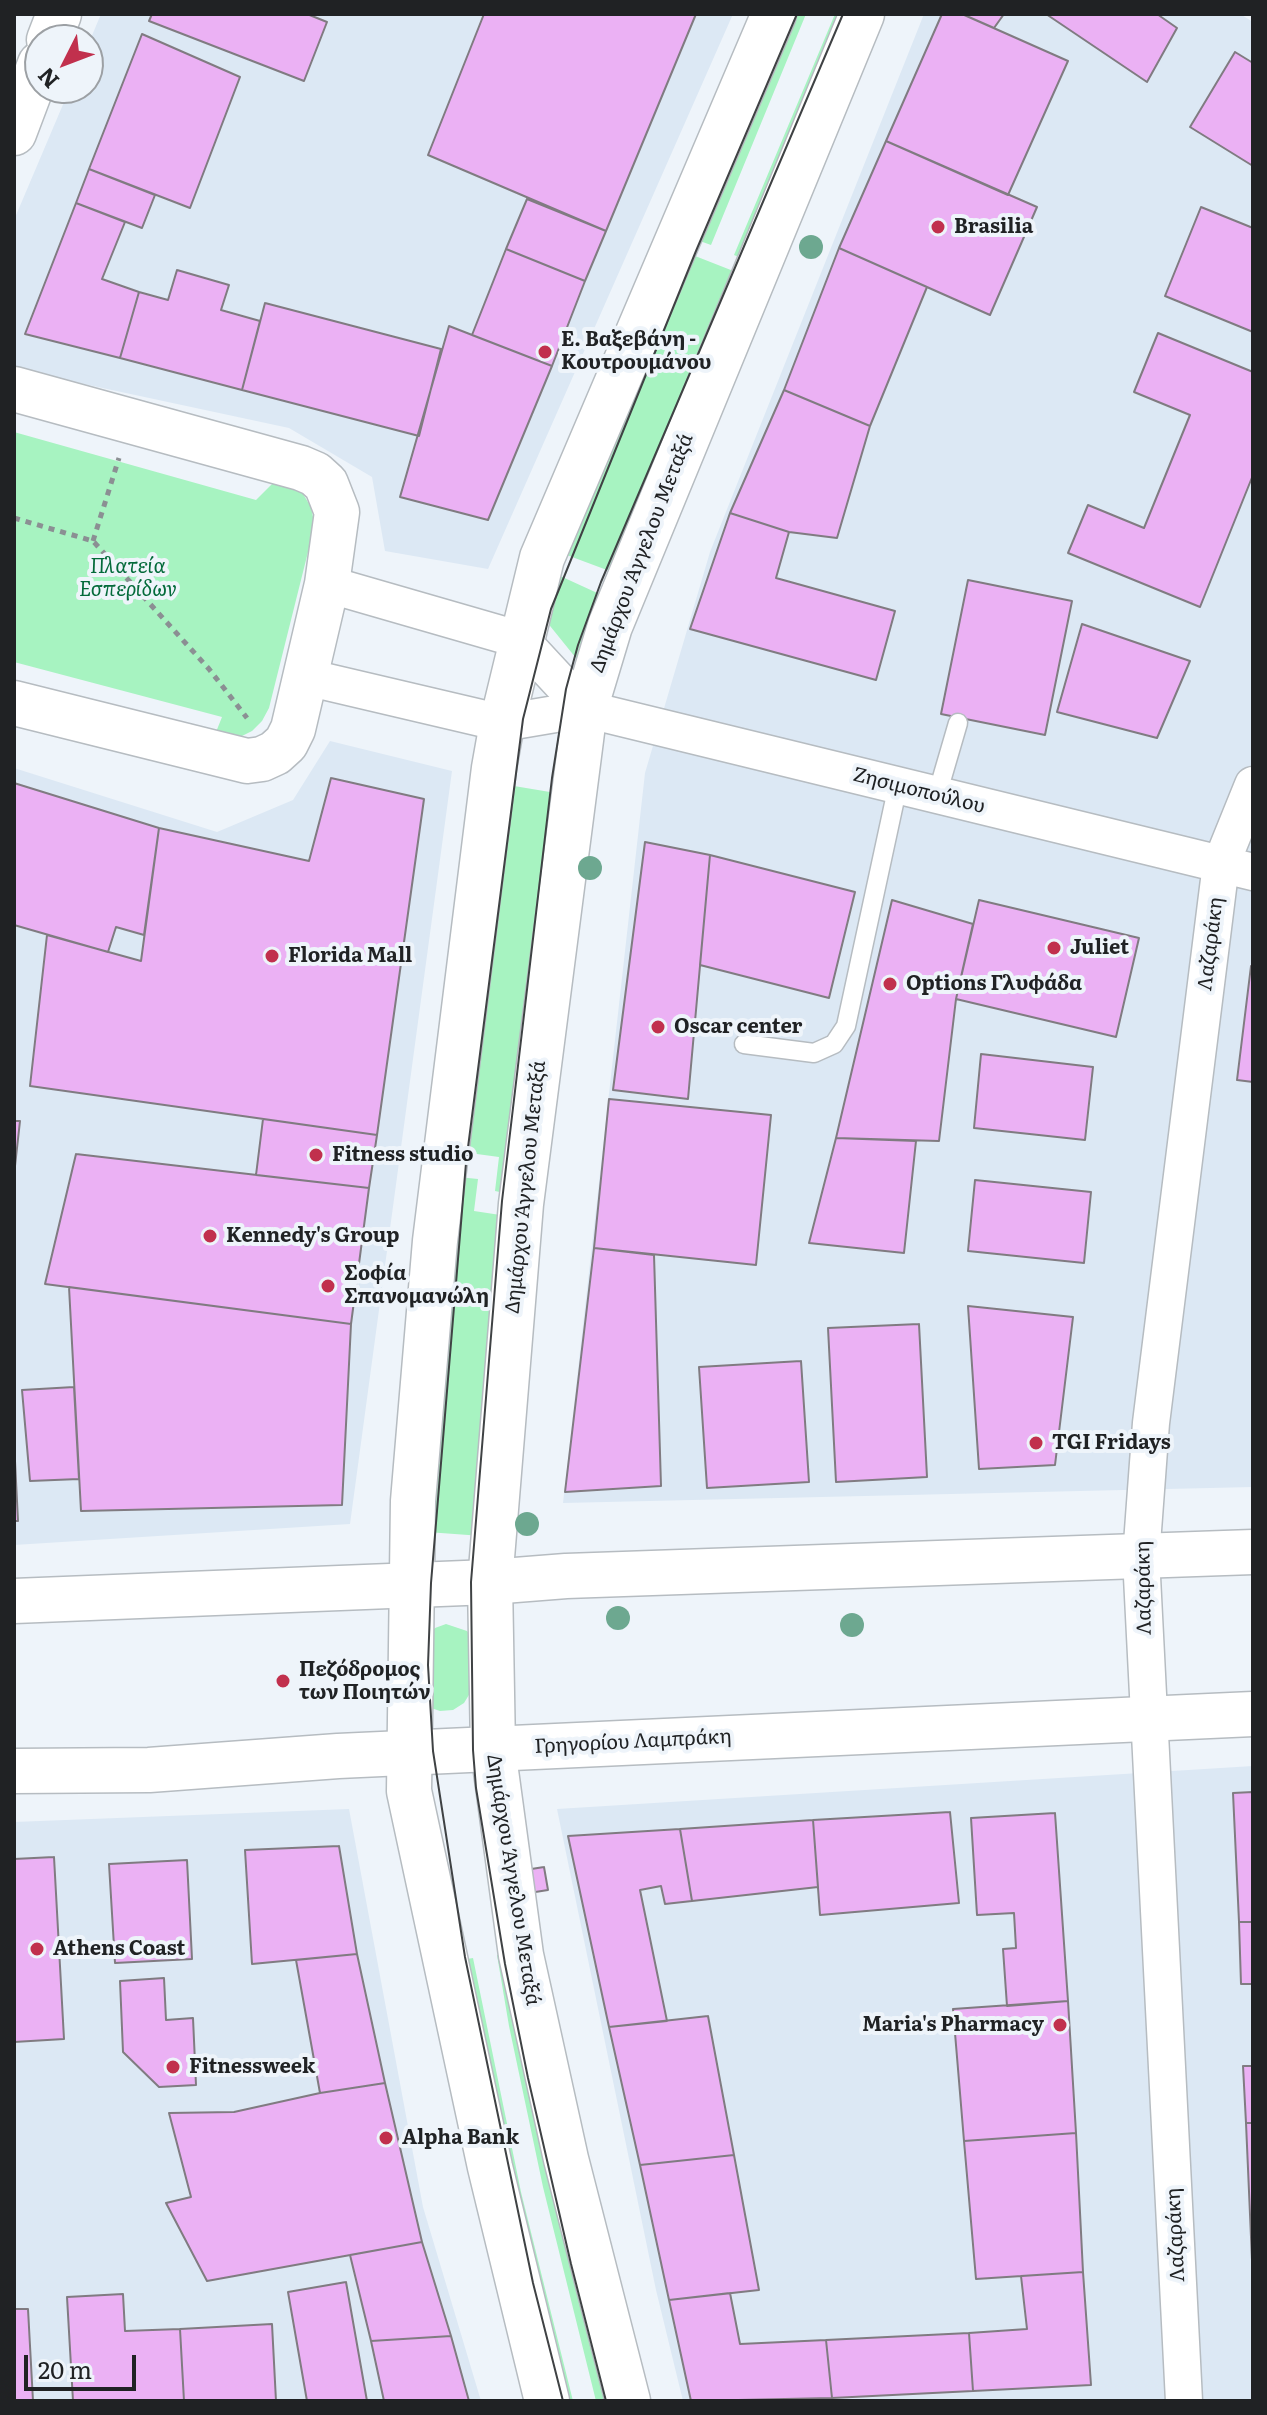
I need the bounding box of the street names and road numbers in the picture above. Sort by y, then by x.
street label: Δημάρχου Άγγελου Μεταξά [585,430,699,676]
street label: Ζησιμοπούλου [851,763,987,819]
street label: Λαζαράκη [1193,896,1229,992]
street label: Δημάρχου Άγγελου Μεταξά [501,1059,551,1315]
street label: Λαζαράκη [1131,1541,1157,1635]
street label: Γρηγορίου Λαμπράκη [534,1725,732,1759]
street label: Δημάρχου Άγγελου Μεταξά [481,1753,545,2007]
street label: Λαζαράκη [1162,2187,1190,2283]

